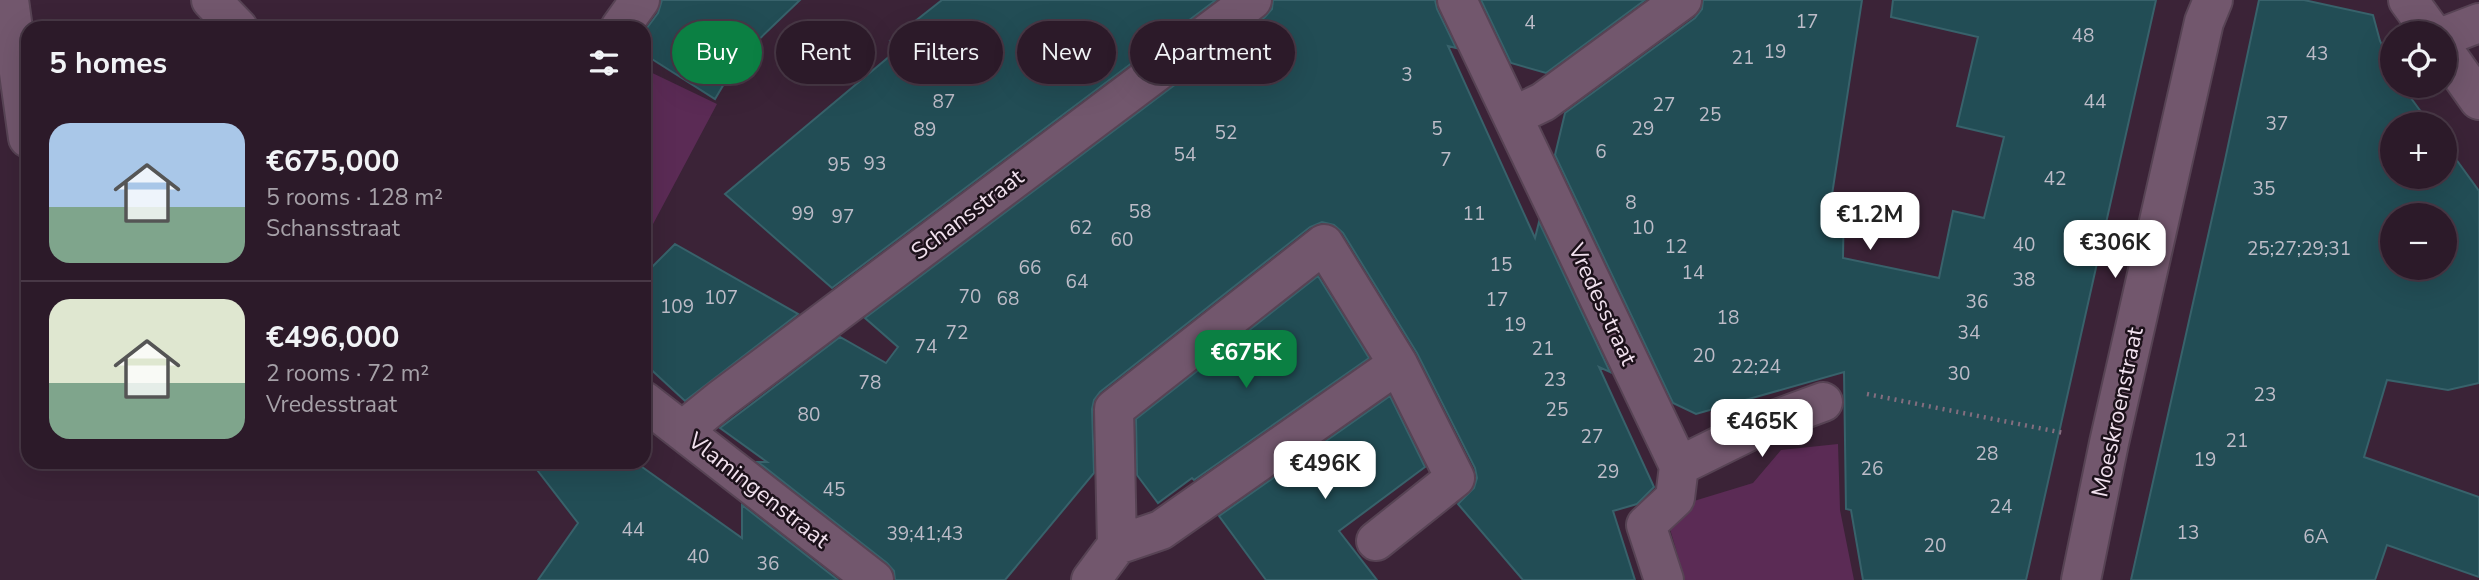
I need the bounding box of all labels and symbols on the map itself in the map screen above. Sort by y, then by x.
house number: 17 [1796,9,1818,35]
house number: 4 [1524,10,1536,36]
house number: 48 [2072,23,2094,49]
house number: 19 [1764,39,1786,65]
house number: 43 [2306,41,2328,67]
house number: 21 [1732,45,1754,71]
house number: 3 [1401,62,1413,88]
house number: 87 [933,89,955,115]
house number: 44 [2084,89,2106,115]
house number: 27 [1653,92,1675,118]
house number: 25 [1699,102,1721,128]
house number: 37 [2266,111,2288,137]
house number: 5 [1431,116,1443,142]
house number: 29 [1632,116,1654,142]
house number: 89 [914,117,936,143]
house number: 52 [1215,120,1237,146]
house number: 6 [1595,139,1607,165]
house number: 54 [1174,142,1196,168]
house number: 7 [1440,147,1452,173]
house number: 93 [864,151,886,177]
house number: 95 [828,152,850,178]
street label: Schansstraat [905,161,1031,267]
house number: 42 [2044,166,2066,192]
house number: 35 [2253,176,2275,202]
house number: 8 [1625,190,1637,216]
pin: €1.2M [1821,192,1919,252]
house number: 58 [1129,199,1151,225]
house number: 99 [792,201,814,227]
house number: 11 [1463,201,1485,227]
house number: 97 [832,204,854,230]
house number: 62 [1070,215,1092,241]
house number: 10 [1632,215,1654,241]
pin: €306K [2066,220,2164,280]
house number: 60 [1111,227,1133,253]
house number: 40 [2013,232,2035,258]
house number: 12 [1665,234,1687,260]
house number: 25;27;29;31 [2247,236,2351,262]
street label: Vredesstraat [1560,237,1645,371]
house number: 15 [1490,252,1512,278]
house number: 66 [1019,255,1041,281]
house number: 14 [1682,260,1704,286]
house number: 38 [2013,267,2035,293]
house number: 64 [1066,269,1088,295]
house number: 70 [959,284,981,310]
house number: 107 [704,285,738,311]
house number: 68 [997,286,1019,312]
house number: 17 [1486,287,1508,313]
house number: 36 [1966,289,1988,315]
house number: 109 [660,294,694,320]
house number: 18 [1717,305,1739,331]
house number: 19 [1504,312,1526,338]
house number: 72 [946,320,968,346]
house number: 34 [1958,320,1980,346]
street label: Moeskroenstraat [2084,323,2151,500]
pin: €675K [1197,330,1295,390]
house number: 74 [915,334,937,360]
house number: 21 [1532,336,1554,362]
house number: 20 [1693,343,1715,369]
house number: 22;24 [1731,354,1781,380]
house number: 30 [1948,361,1970,387]
house number: 23 [1544,367,1566,393]
house number: 78 [859,370,881,396]
house number: 23 [2254,382,2276,408]
house number: 25 [1546,397,1568,423]
pin: €465K [1713,400,1811,459]
house number: 80 [798,402,820,428]
house number: 27 [1581,424,1603,450]
street label: Vlamingenstraat [681,425,836,556]
house number: 21 [2226,428,2248,454]
house number: 28 [1976,441,1998,467]
pin: €496K [1276,442,1374,501]
house number: 19 [2194,447,2216,473]
house number: 26 [1861,456,1883,482]
house number: 29 [1597,459,1619,485]
house number: 45 [823,477,845,503]
house number: 24 [1990,494,2012,520]
house number: 44 [622,517,644,543]
house number: 13 [2177,520,2199,546]
house number: 39;41;43 [886,521,964,547]
house number: 6A [2303,524,2329,550]
house number: 20 [1924,533,1946,559]
house number: 40 [687,544,709,570]
house number: 36 [757,551,779,577]

